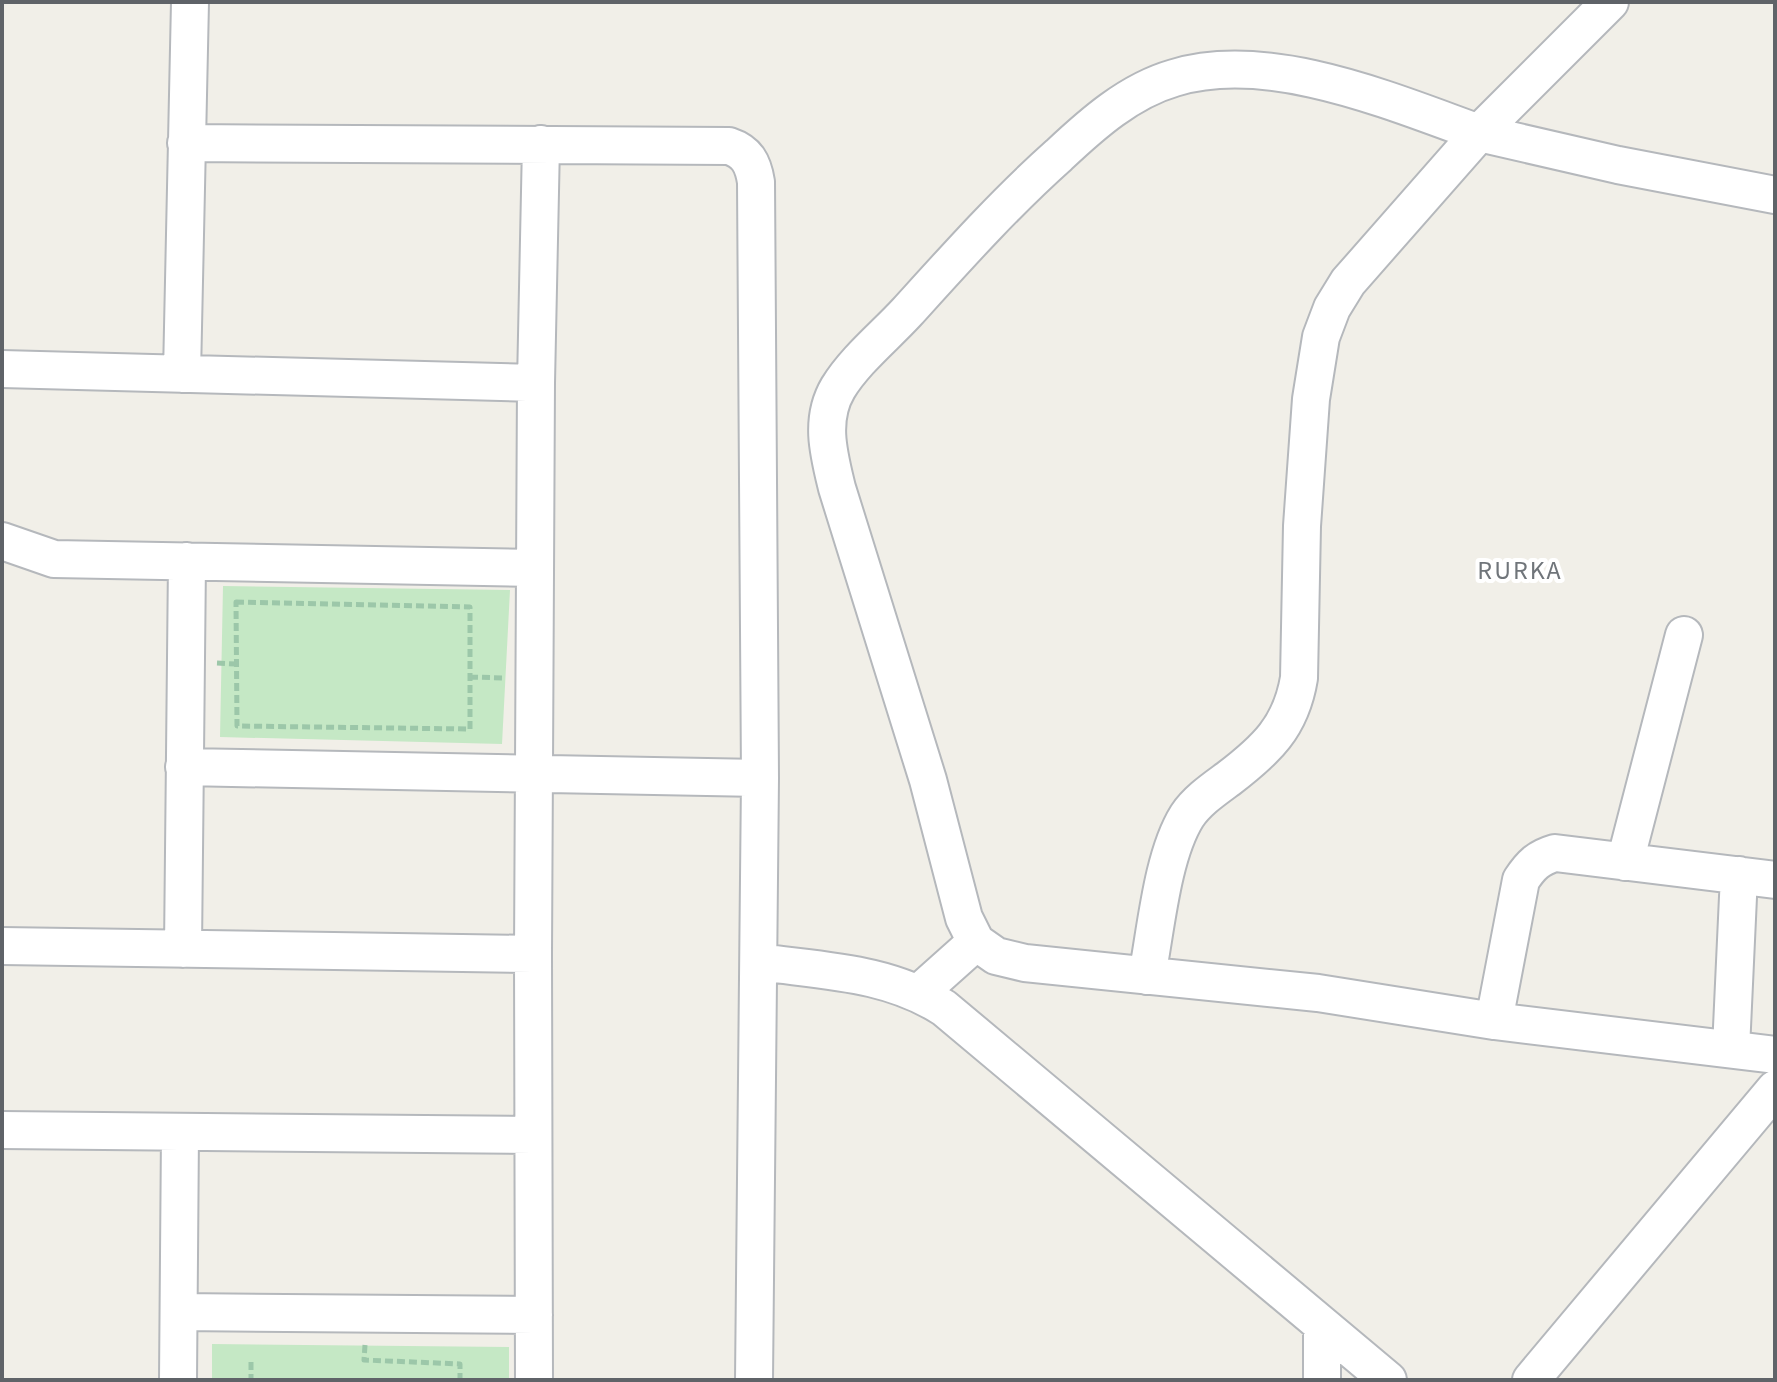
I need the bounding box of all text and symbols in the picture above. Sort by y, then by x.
district label: RURKA [1477,552,1563,589]

